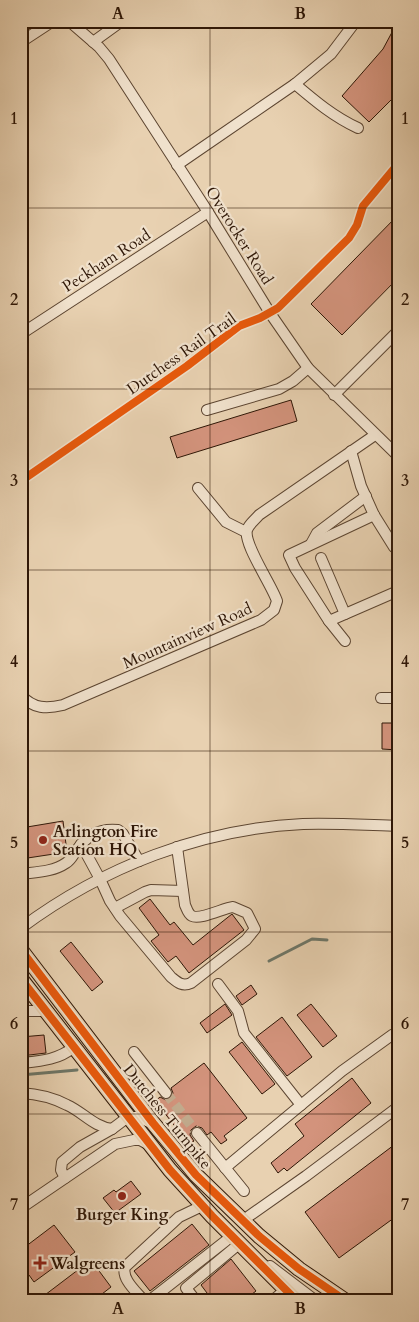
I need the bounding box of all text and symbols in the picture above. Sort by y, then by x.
text: A [112,3,124,25]
text: B [294,3,306,25]
text: 1 [10,108,18,130]
text: 1 [401,108,409,130]
street label: Overocker Road [200,182,278,289]
street label: Peckham Road [58,224,155,298]
text: 2 [10,289,18,311]
text: 2 [401,289,409,311]
street label: Dutchess Rail Trail [122,308,241,400]
text: 3 [10,470,18,492]
text: 3 [401,470,409,492]
street label: Mountainview Road [119,597,256,674]
text: 4 [10,651,18,673]
text: 4 [401,651,409,673]
place label: Arlington Fire Station HQ [53,821,158,861]
text: 5 [10,832,18,854]
text: 5 [401,832,409,854]
marker: Arlington Fire Station HQ [37,834,49,846]
text: 6 [10,1013,18,1035]
text: 6 [401,1013,409,1035]
street label: Dutchess Turnpike [118,1059,217,1174]
marker: Burger King [116,1190,128,1202]
text: 7 [10,1194,18,1216]
text: 7 [401,1194,409,1216]
place label: Burger King [76,1204,169,1226]
place label: Walgreens [49,1253,125,1275]
marker: Walgreens [34,1257,46,1269]
text: A [112,1298,124,1320]
text: B [294,1298,306,1320]

